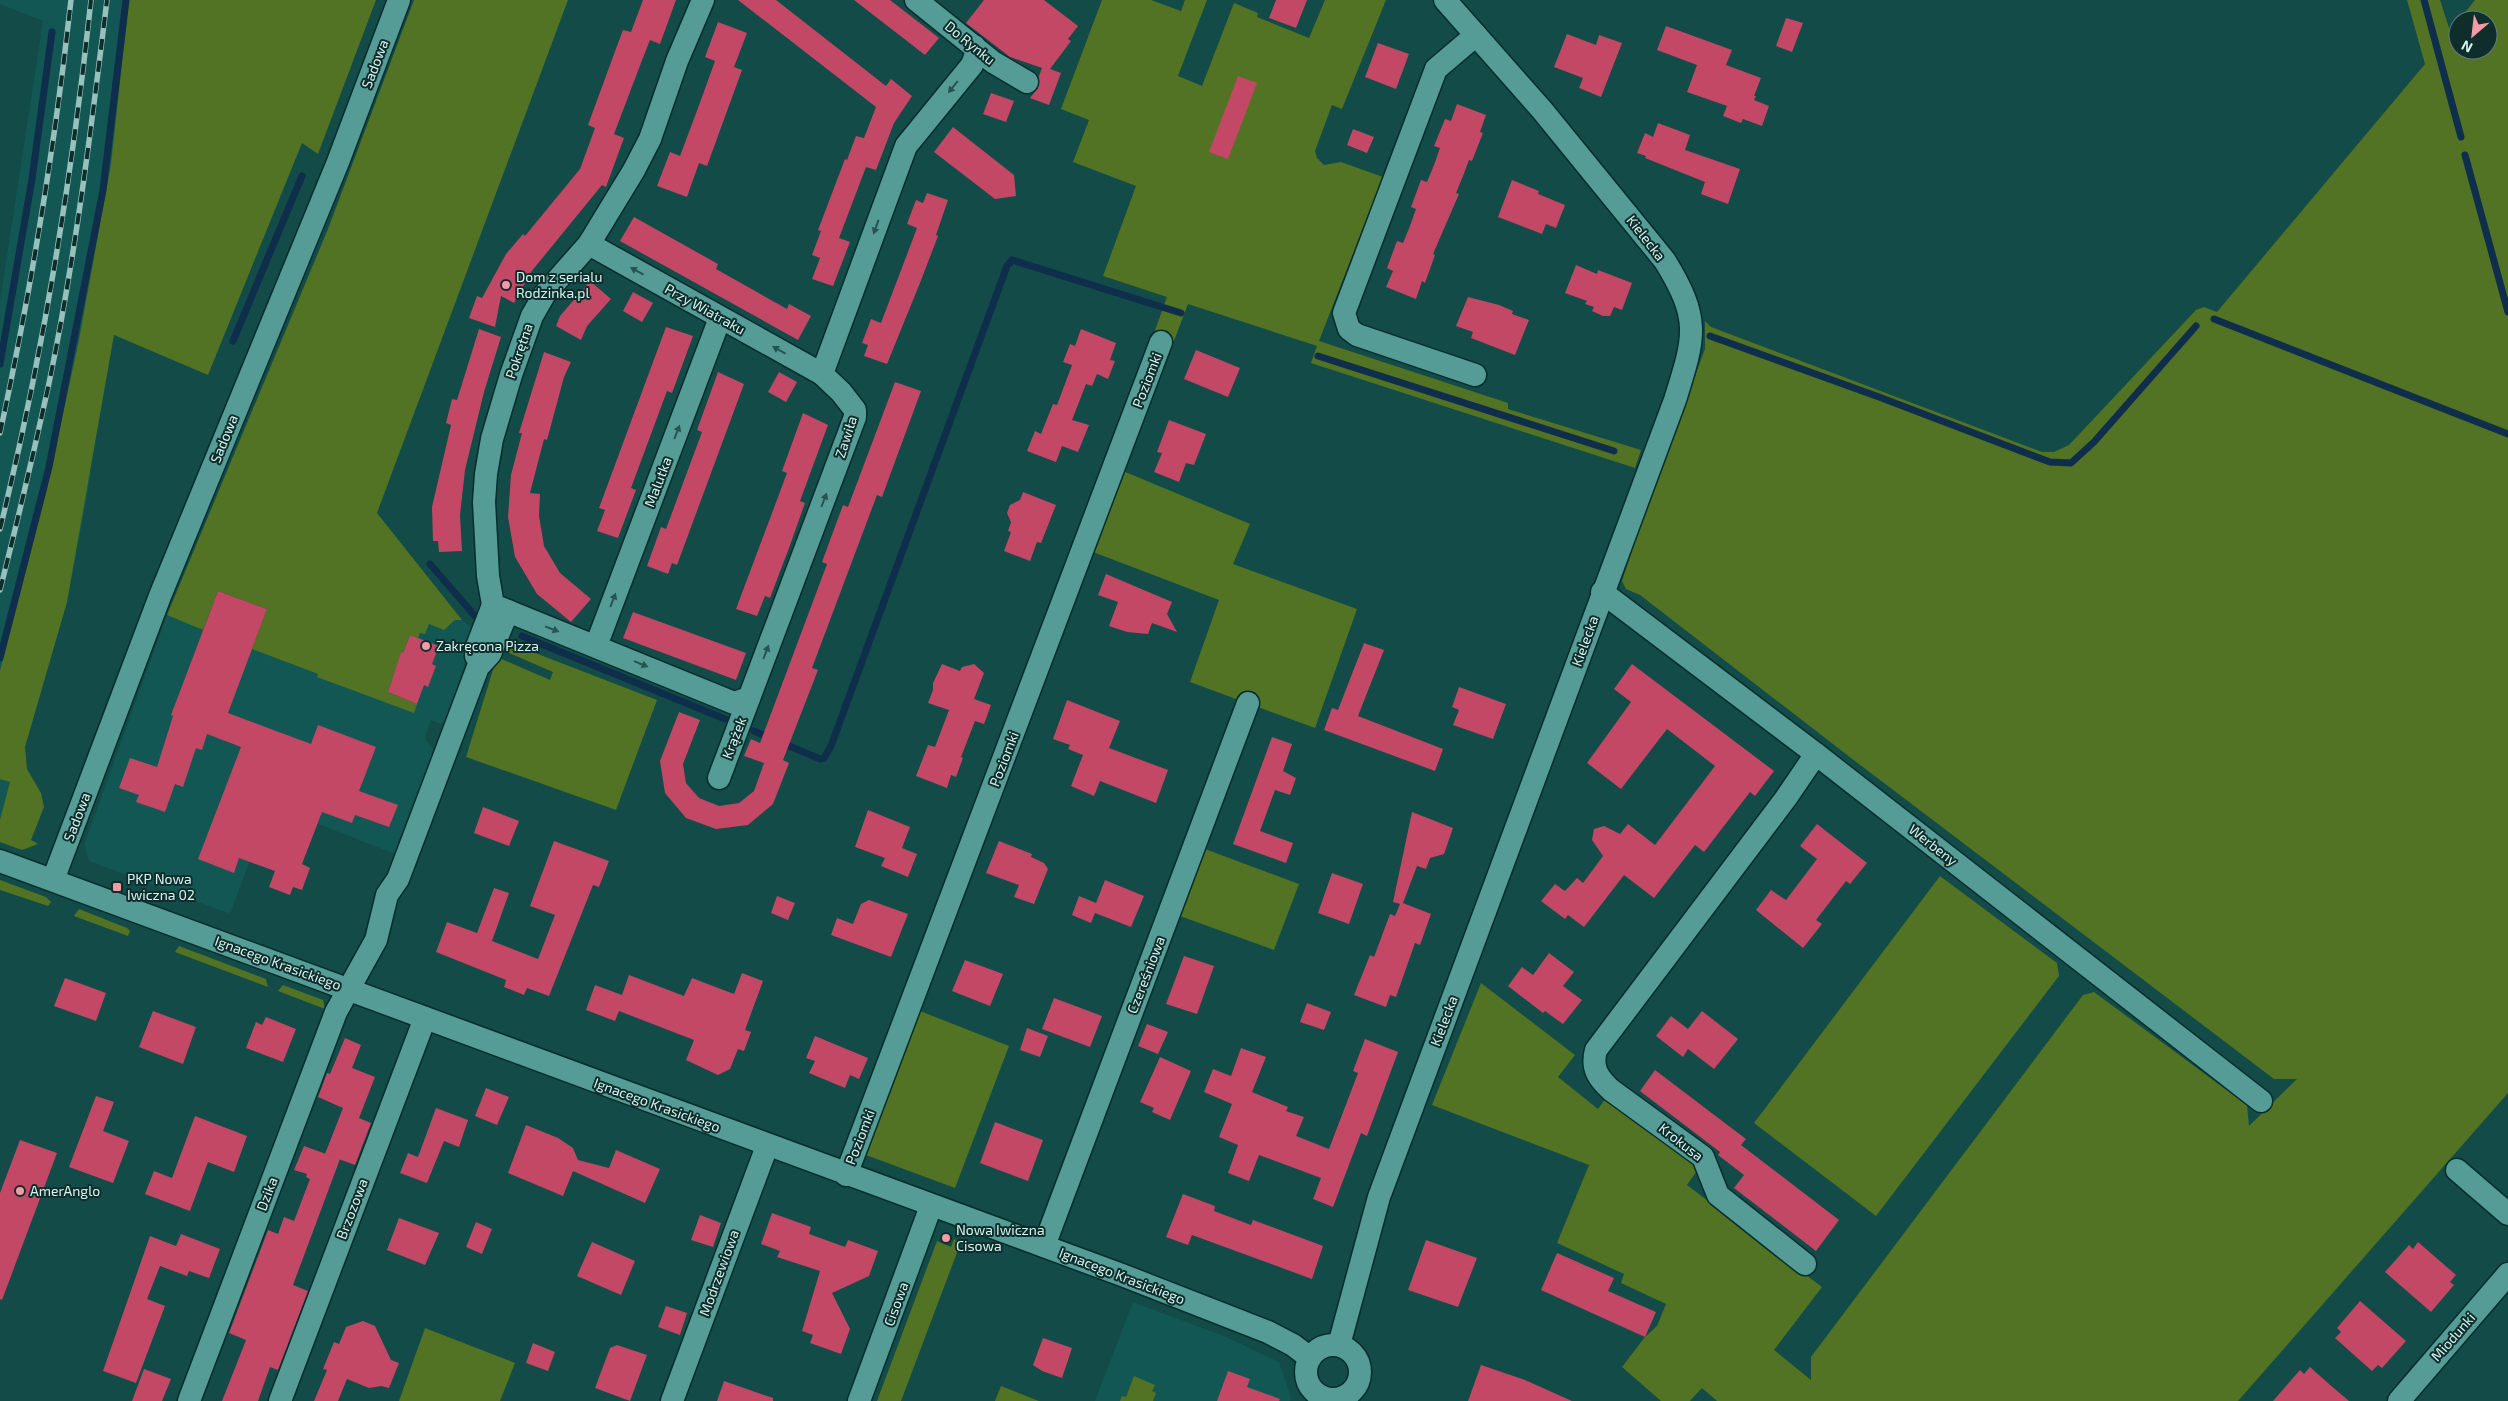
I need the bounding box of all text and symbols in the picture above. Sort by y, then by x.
north arrow [2448,10,2498,60]
street label: Do Rynku [942,17,999,68]
street label: Sadowa [358,37,392,91]
text: N [2458,37,2475,57]
one-way arrow [948,80,959,93]
street label: Kielecka [1624,212,1669,264]
one-way arrow [872,220,879,235]
one-way arrow [630,267,643,276]
place label: Dom z serialu Rodzinka.pl [516,268,602,301]
marker: Dom z serialu Rodzinka.pl [500,279,512,291]
street label: Przy Wiatraku [662,279,748,338]
street label: Pokrętna [501,321,536,381]
one-way arrow [771,346,786,354]
street label: Poziomki [1128,350,1165,410]
street label: Sadowa [206,412,241,465]
street label: Zawiła [831,414,860,460]
one-way arrow [674,424,681,439]
street label: Malutka [640,454,675,509]
one-way arrow [820,492,828,507]
one-way arrow [609,592,617,607]
street label: Kielecka [1568,613,1602,668]
one-way arrow [545,625,559,633]
place label: Zakręcona Pizza [436,637,539,654]
marker: Zakręcona Pizza [420,640,432,652]
one-way arrow [763,645,771,660]
one-way arrow [634,661,648,669]
street label: Krążek [718,715,749,761]
street label: Poziomki [985,729,1022,789]
street label: Sadowa [60,790,94,844]
street label: Werbeny [1906,820,1962,869]
place label: PKP Nowa Iwiczna 02 [127,870,195,903]
marker: PKP Nowa Iwiczna 02 [111,881,123,893]
street label: Ignacego Krasickiego [213,932,344,993]
street label: Czereśniowa [1123,934,1168,1016]
street label: Kielecka [1426,993,1461,1048]
street label: Ignacego Krasickiego [592,1074,723,1135]
street label: Poziomki [841,1107,878,1167]
street label: Krokusa [1656,1119,1707,1164]
street label: Dzika [252,1175,281,1213]
street label: Brzozowa [332,1176,371,1242]
place label: AmerAnglo [30,1182,100,1199]
marker: AmerAnglo [14,1185,26,1197]
place label: Nowa Iwiczna Cisowa [956,1221,1045,1254]
street label: Modrzewiowa [695,1227,742,1318]
marker: Nowa Iwiczna Cisowa [940,1232,952,1244]
street label: Ignacego Krasickiego [1057,1244,1187,1307]
street label: Cisowa [880,1279,911,1328]
street label: Miodunki [2427,1309,2478,1364]

